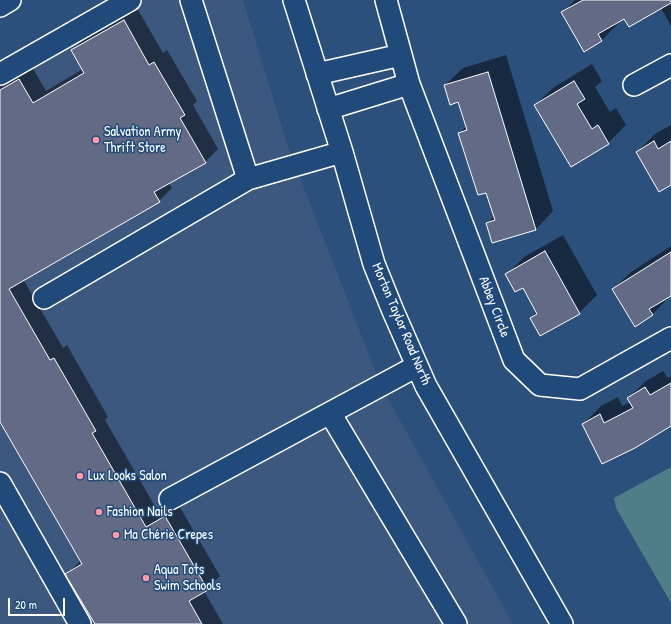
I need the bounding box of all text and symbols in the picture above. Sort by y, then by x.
place label: Salvation Army Thrift Store [104,124,182,156]
marker: Salvation Army Thrift Store [91,135,101,145]
street label: Morton Taylor Road North [368,261,434,387]
street label: Abbey Circle [475,274,513,340]
place label: Lux Looks Salon [88,468,167,484]
marker: Lux Looks Salon [75,471,85,481]
place label: Fashion Nails [107,504,173,520]
marker: Fashion Nails [94,507,104,517]
place label: Ma Chérie Crepes [124,527,213,543]
marker: Ma Chérie Crepes [111,530,121,540]
place label: Aqua Tots Swim Schools [154,562,221,594]
marker: Aqua Tots Swim Schools [141,573,151,583]
scale bar [10,590,67,616]
text: 20 m [15,596,37,613]

